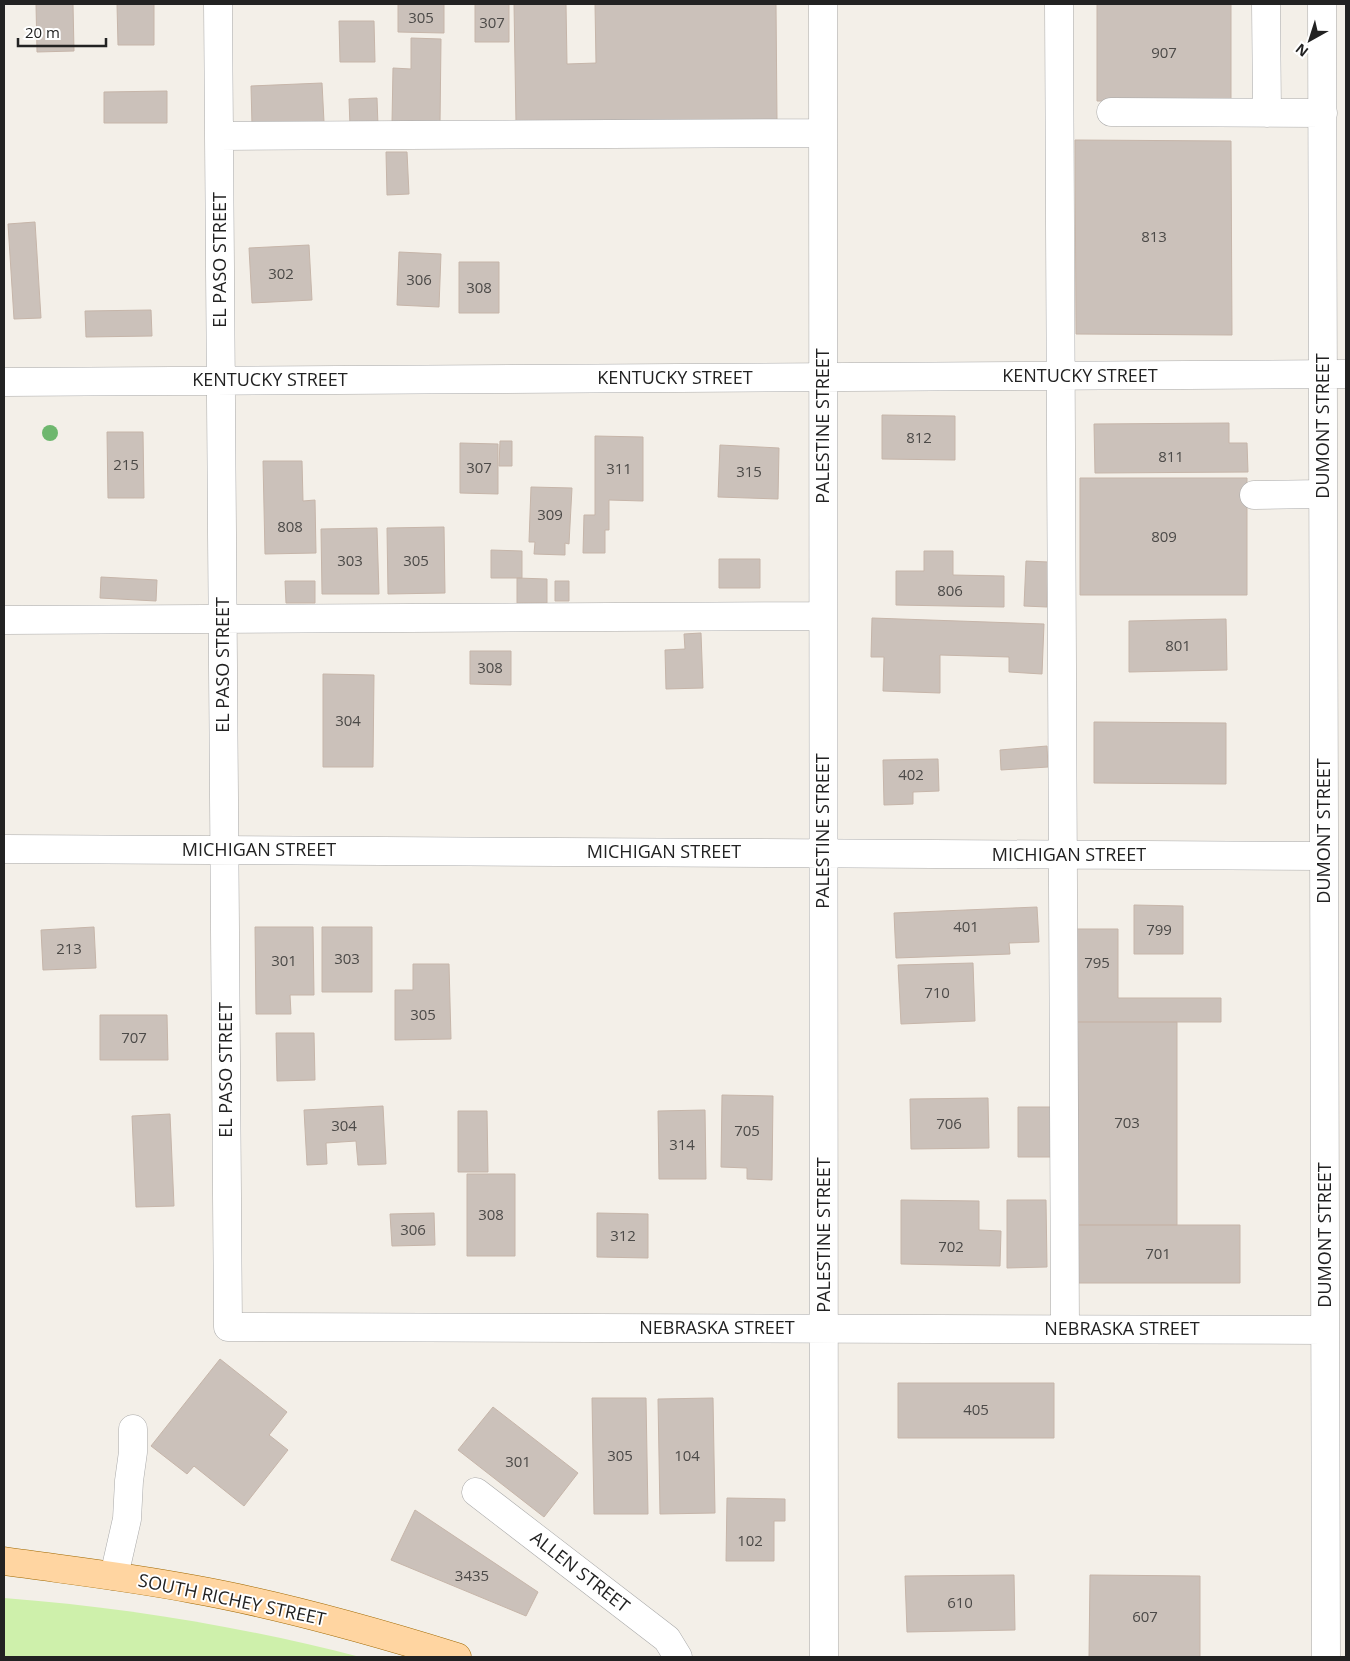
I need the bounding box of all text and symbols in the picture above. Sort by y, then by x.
house number: 305 [408,7,434,27]
house number: 307 [479,12,505,32]
scale bar [18,15,105,47]
north arrow [1285,15,1335,65]
text: 20 m [25,22,60,42]
text: N [1291,40,1312,61]
house number: 907 [1151,42,1177,62]
street label: EL PASO STREET [207,192,231,328]
house number: 813 [1141,226,1167,246]
house number: 302 [268,263,294,283]
house number: 306 [406,269,432,289]
house number: 308 [466,277,492,297]
street label: PALESTINE STREET [810,348,834,504]
street label: DUMONT STREET [1310,353,1334,499]
street label: KENTUCKY STREET [1002,363,1158,387]
street label: KENTUCKY STREET [597,365,753,389]
street label: KENTUCKY STREET [192,367,348,391]
house number: 812 [906,427,932,447]
house number: 811 [1158,446,1184,466]
house number: 215 [113,454,139,474]
house number: 307 [466,457,492,477]
house number: 311 [606,458,632,478]
house number: 315 [736,461,762,481]
house number: 309 [537,504,563,524]
house number: 808 [277,516,303,536]
house number: 809 [1151,526,1177,546]
house number: 303 [337,550,363,570]
house number: 305 [403,550,429,570]
house number: 806 [937,580,963,600]
street label: EL PASO STREET [210,597,234,733]
house number: 801 [1165,635,1191,655]
house number: 308 [477,657,503,677]
house number: 304 [335,710,361,730]
street label: PALESTINE STREET [810,753,834,909]
street label: DUMONT STREET [1311,758,1335,904]
house number: 402 [898,764,924,784]
street label: MICHIGAN STREET [182,837,336,861]
street label: MICHIGAN STREET [587,839,741,863]
street label: MICHIGAN STREET [992,842,1146,866]
house number: 401 [953,916,979,936]
house number: 799 [1146,919,1172,939]
house number: 213 [56,938,82,958]
house number: 303 [334,948,360,968]
house number: 301 [271,950,297,970]
house number: 795 [1084,952,1110,972]
house number: 710 [924,982,950,1002]
street label: EL PASO STREET [213,1002,237,1138]
house number: 305 [410,1004,436,1024]
house number: 707 [121,1027,147,1047]
house number: 703 [1114,1112,1140,1132]
house number: 706 [936,1113,962,1133]
house number: 304 [331,1115,357,1135]
house number: 705 [734,1120,760,1140]
house number: 314 [669,1134,695,1154]
street label: PALESTINE STREET [811,1157,835,1313]
street label: DUMONT STREET [1312,1162,1336,1308]
house number: 308 [478,1204,504,1224]
house number: 306 [400,1219,426,1239]
house number: 312 [610,1225,636,1245]
house number: 702 [938,1236,964,1256]
house number: 701 [1145,1243,1171,1263]
street label: NEBRASKA STREET [639,1315,795,1339]
street label: NEBRASKA STREET [1044,1316,1200,1340]
house number: 405 [963,1399,989,1419]
house number: 305 [607,1445,633,1465]
house number: 104 [674,1445,700,1465]
house number: 301 [505,1451,531,1471]
street label: ALLEN STREET [526,1525,635,1617]
house number: 102 [737,1530,763,1550]
house number: 3435 [455,1565,489,1585]
street label: SOUTH RICHEY STREET [136,1567,328,1631]
house number: 610 [947,1592,973,1612]
house number: 607 [1132,1606,1158,1626]

